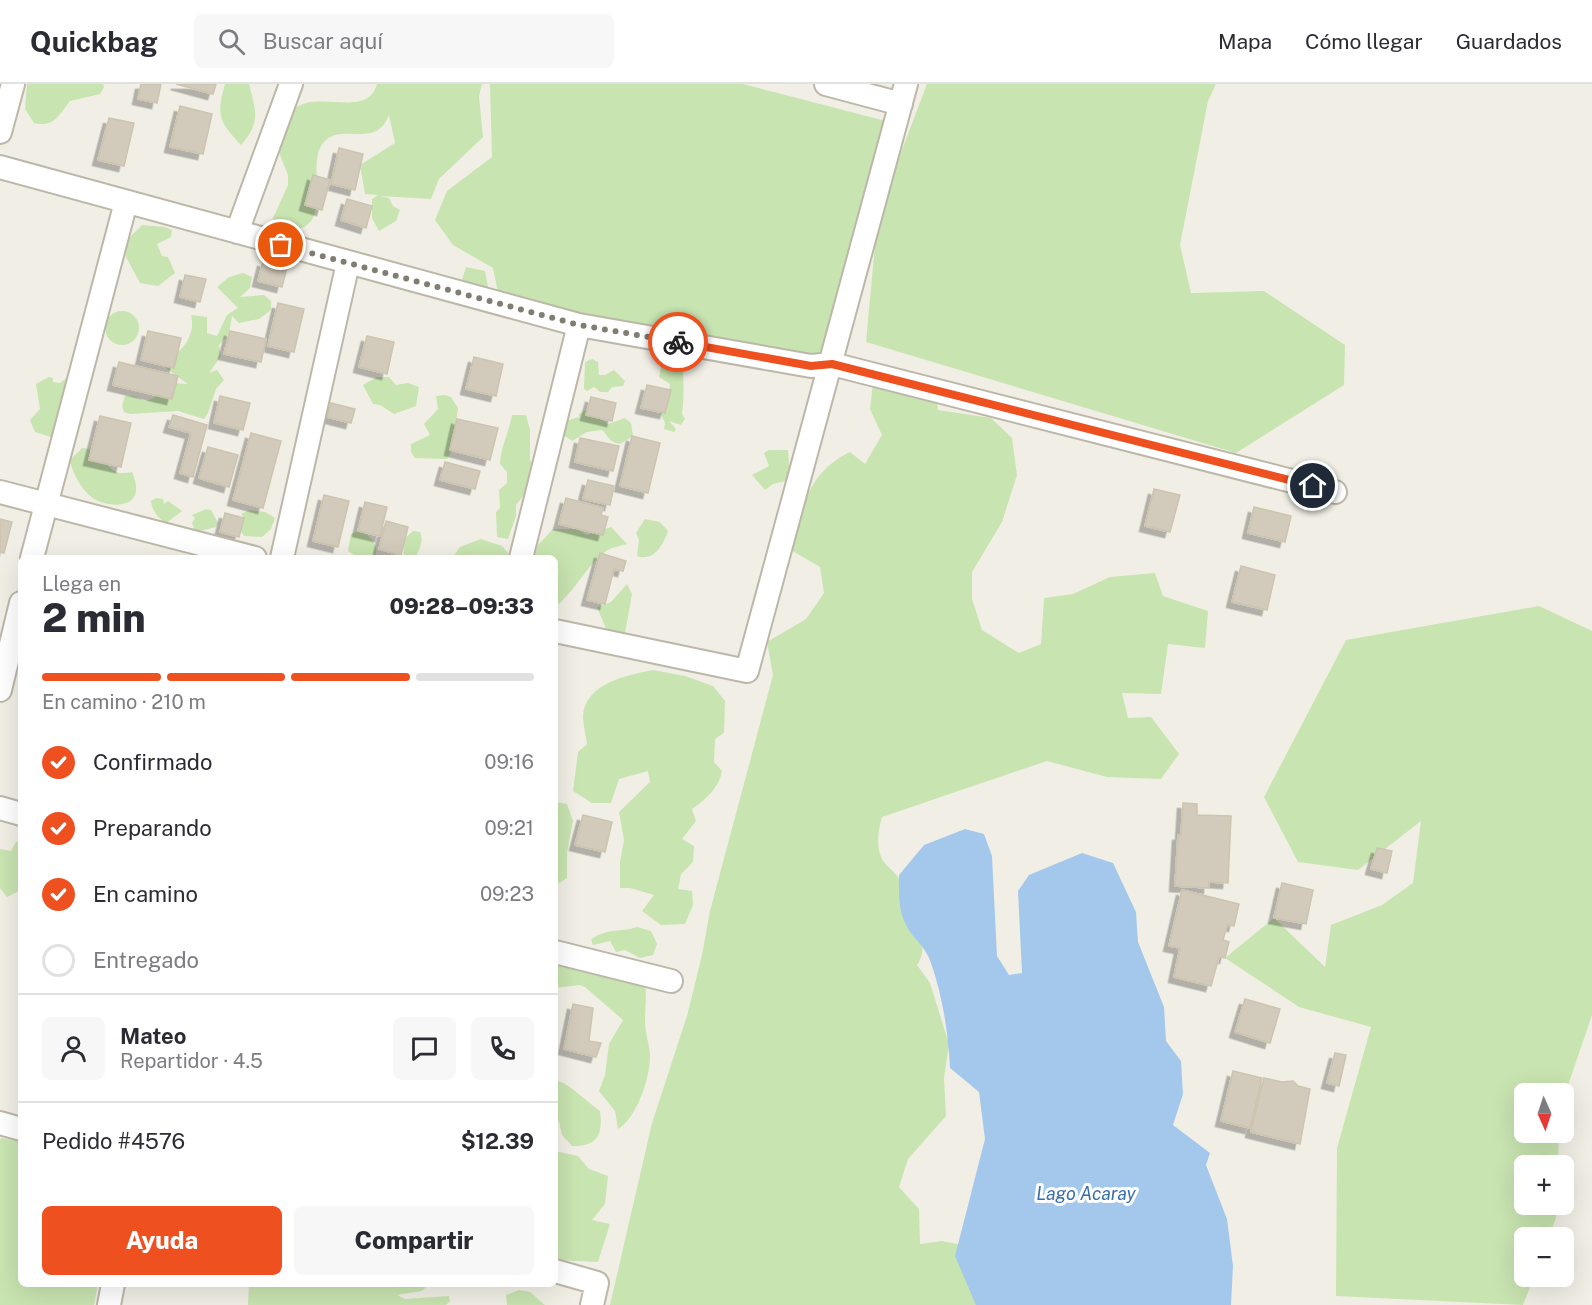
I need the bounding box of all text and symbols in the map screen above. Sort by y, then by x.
search box [194,14,614,68]
text: Quickbag [30,25,158,58]
icon: search [215,25,248,58]
text: Buscar aquí [263,28,383,54]
text: Mapa [1218,29,1272,54]
text: Cómo llegar [1305,29,1423,54]
text: Guardados [1456,29,1562,54]
pin [255,219,306,270]
icon: bag [264,228,297,261]
courier [648,312,708,372]
icon: bike [662,326,695,359]
pin [1287,460,1338,511]
icon: home [1296,469,1329,502]
text: Llega en [42,572,121,596]
text: 09:28–09:33 [390,593,534,619]
text: 2 min [42,595,146,641]
text: En camino · 210 m [42,690,206,714]
icon: check [42,746,75,779]
text: Confirmado [93,749,212,775]
text: 09:16 [484,750,534,774]
icon: check [42,812,75,845]
text: Preparando [93,815,212,841]
text: 09:21 [484,816,534,840]
icon: check [42,878,75,911]
text: En camino [93,881,198,907]
text: 09:23 [480,882,534,906]
text: Entregado [93,947,199,973]
button: person [42,1017,105,1080]
button: chat [393,1017,456,1080]
button: phone [471,1017,534,1080]
text: Mateo [120,1023,186,1049]
text: Repartidor · 4.5 [120,1049,263,1073]
north arrow [1514,1083,1574,1143]
map controls [1514,1083,1574,1287]
text: Pedido #4576 [42,1128,185,1154]
text: $12.39 [461,1128,534,1154]
button: + [1514,1155,1574,1215]
water label: Lago Acaray [1036,1183,1137,1204]
button: Ayuda [42,1206,282,1275]
button: Compartir [294,1206,534,1275]
button: − [1514,1227,1574,1287]

